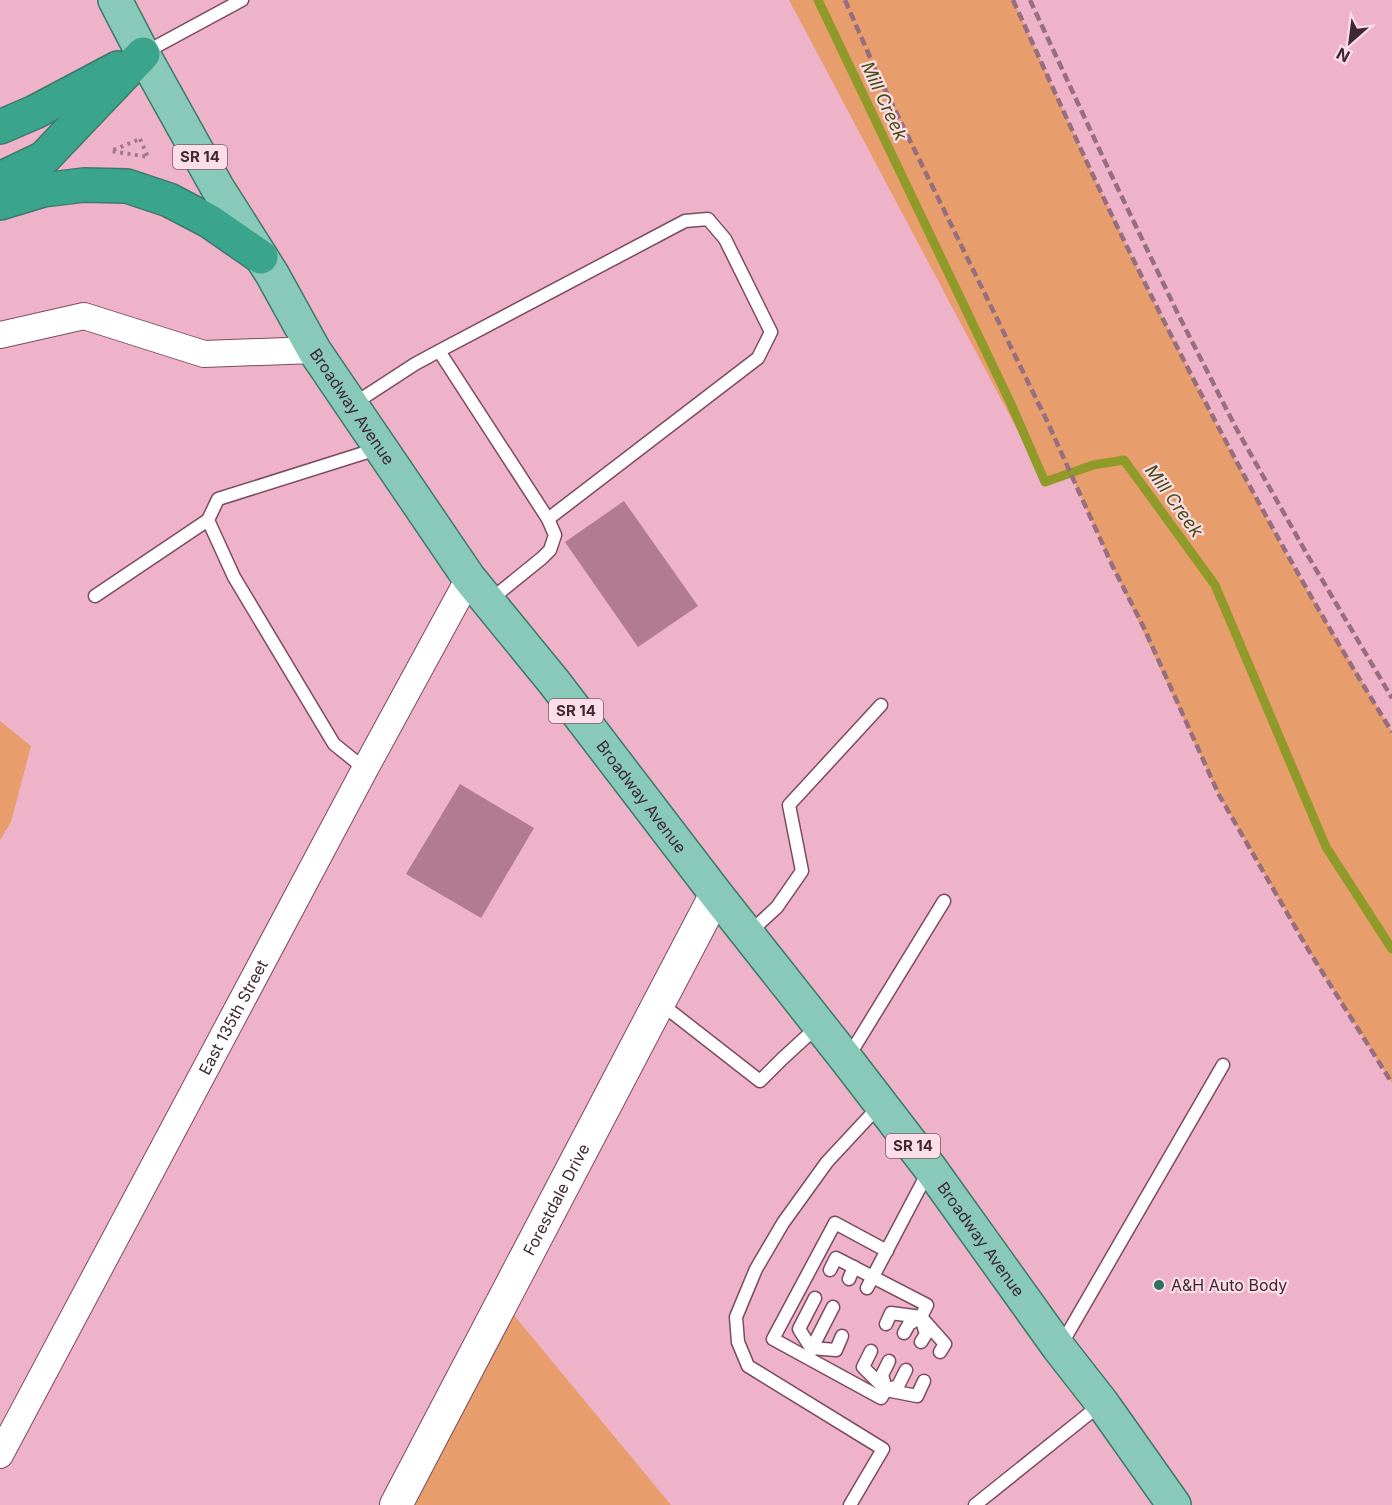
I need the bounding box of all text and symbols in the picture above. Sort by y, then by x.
north arrow [1320,12,1380,72]
text: N [1333,44,1353,67]
water label: Mill Creek [857,58,912,145]
road number: SR 14 [173,145,227,169]
street label: Broadway Avenue [306,344,399,468]
water label: Mill Creek [1141,460,1208,542]
road number: SR 14 [549,699,603,723]
street label: Broadway Avenue [592,736,691,857]
street label: East 135th Street [194,956,272,1078]
road number: SR 14 [886,1134,940,1158]
street label: Forestdale Drive [519,1140,594,1259]
street label: Broadway Avenue [933,1178,1029,1301]
place label: A&H Auto Body [1171,1275,1287,1295]
marker: A&H Auto Body [1152,1278,1166,1292]

